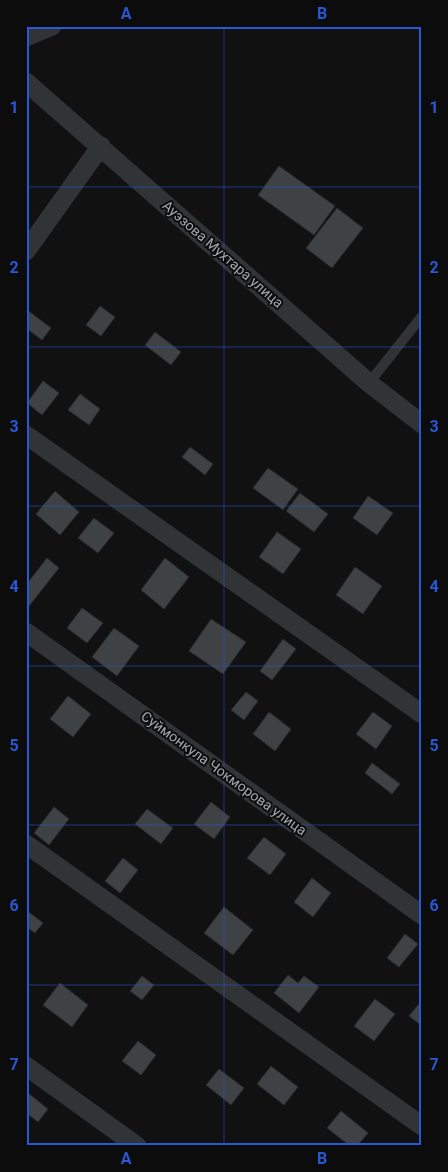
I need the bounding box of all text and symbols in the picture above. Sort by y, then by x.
text: A [121,4,132,23]
text: B [317,4,327,23]
text: 1 [9,98,19,117]
text: 1 [429,98,439,117]
street label: Ауэзова Мухтара улица [159,197,287,311]
text: 2 [9,258,19,277]
text: 2 [429,258,439,277]
text: 3 [9,417,19,436]
text: 3 [429,417,439,436]
text: 4 [9,577,19,596]
text: 4 [429,577,439,596]
street label: Суймонкула Чокморова улица [138,708,310,838]
text: 5 [9,736,19,755]
text: 5 [429,736,439,755]
text: 6 [9,896,19,915]
text: 6 [429,896,439,915]
text: 7 [9,1055,19,1074]
text: 7 [429,1055,439,1074]
text: A [121,1149,132,1168]
text: B [317,1149,327,1168]

